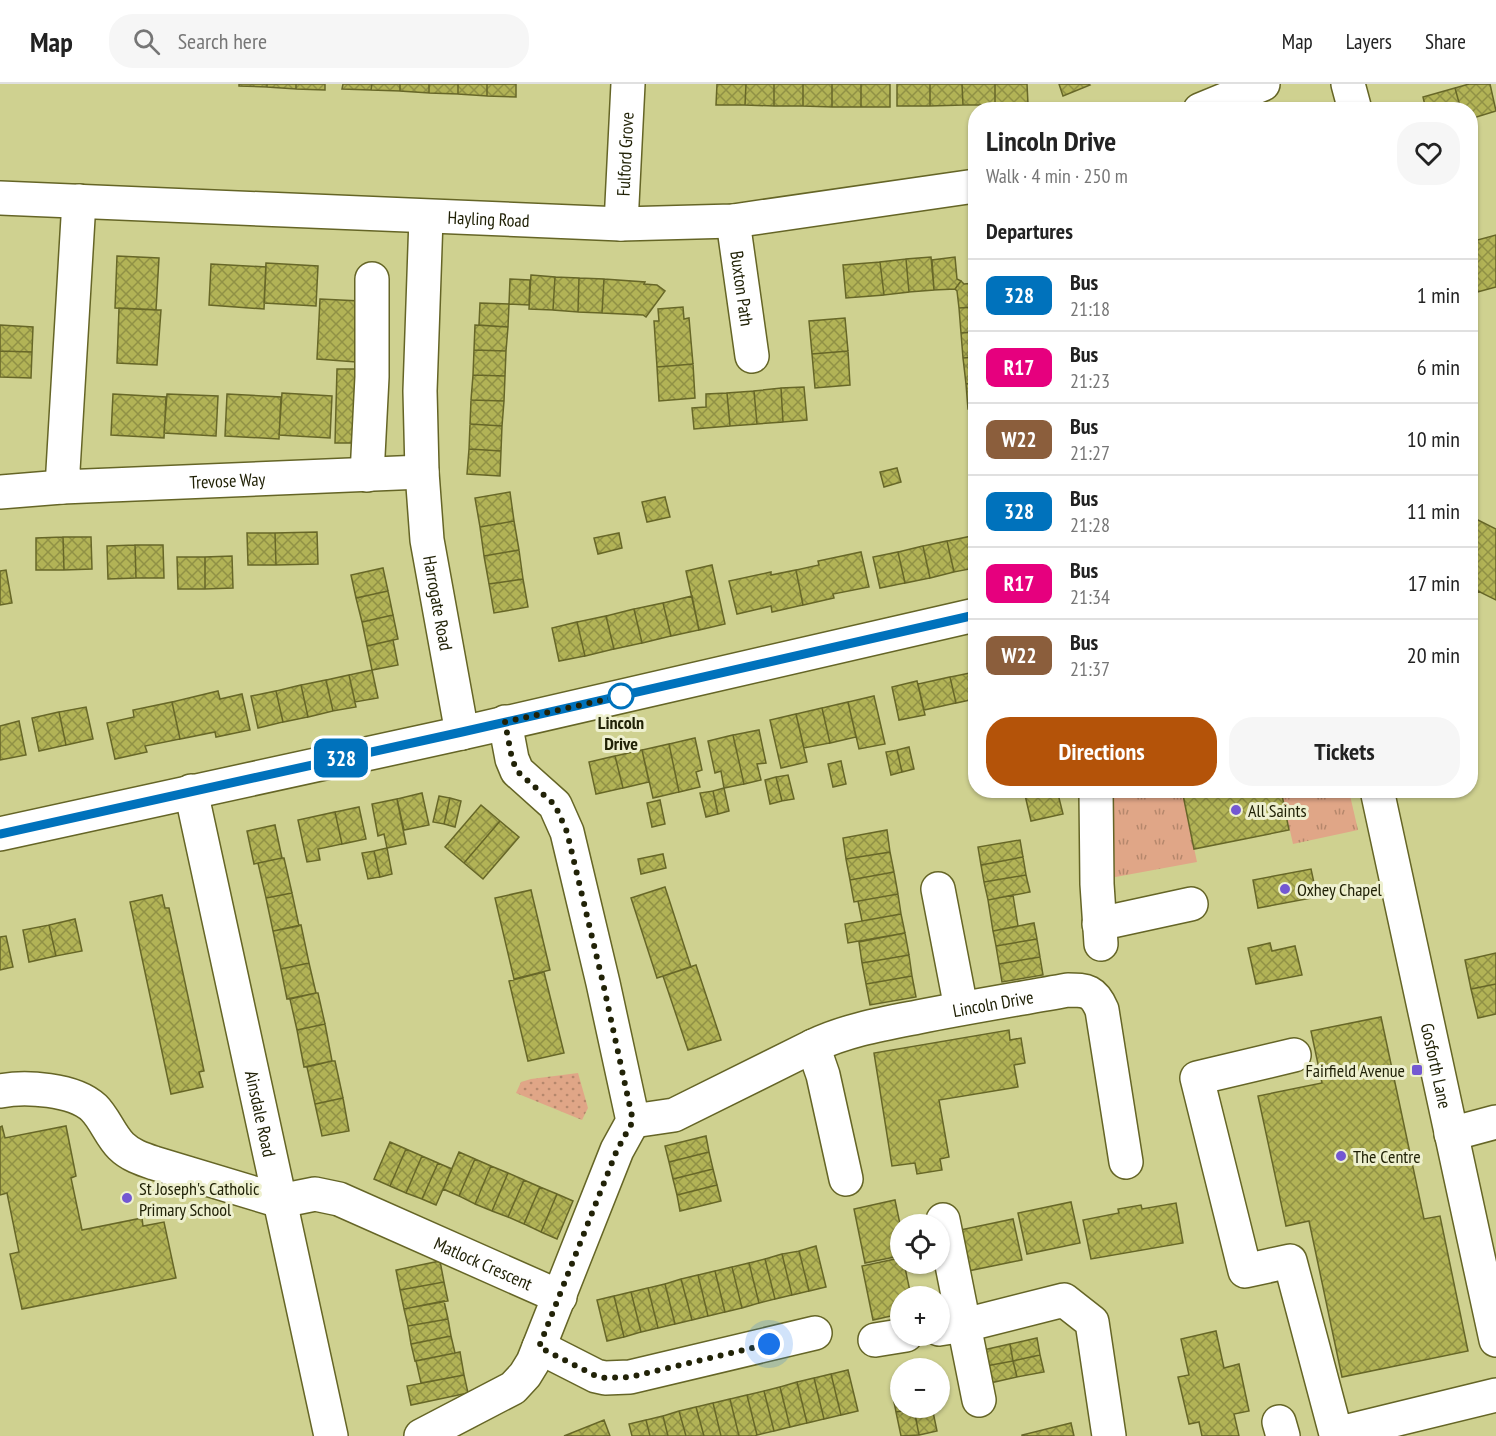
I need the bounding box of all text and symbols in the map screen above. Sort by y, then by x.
search box [109,14,529,68]
text: Map [30,23,73,60]
icon: search [130,25,163,58]
text: Search here [178,27,267,55]
text: Map [1282,28,1313,55]
text: Layers [1346,28,1392,55]
text: Share [1425,28,1466,55]
street label: Fulford Grove [611,112,638,197]
text: Lincoln Drive [986,122,1116,159]
button: heart [1397,122,1460,185]
text: Walk · 4 min · 250 m [986,163,1128,189]
street label: Hayling Road [447,205,530,232]
text: Departures [986,217,1073,245]
street label: Buxton Path [726,249,759,327]
text: Bus [1070,268,1098,296]
text: 1 min [1417,281,1460,309]
text: 328 [1004,282,1034,309]
text: 21:18 [1070,296,1110,322]
text: Bus [1070,340,1098,368]
text: 6 min [1417,353,1460,381]
text: R17 [1004,354,1034,381]
text: 21:23 [1070,368,1110,394]
text: Bus [1070,412,1098,440]
text: 10 min [1407,425,1460,453]
text: W22 [1001,426,1037,453]
text: 21:27 [1070,440,1110,466]
street label: Trevose Way [189,467,266,493]
text: Bus [1070,484,1098,512]
text: 11 min [1407,497,1460,525]
text: 328 [1004,498,1034,525]
text: 21:28 [1070,512,1110,538]
street label: Harrogate Road [418,553,458,652]
text: Bus [1070,556,1098,584]
text: 17 min [1408,569,1460,597]
text: R17 [1004,570,1034,597]
text: 21:34 [1070,584,1110,610]
text: Bus [1070,628,1098,656]
text: 20 min [1407,641,1460,669]
text: W22 [1001,642,1037,669]
text: 21:37 [1070,656,1110,682]
marker: Lincoln Drive [608,683,634,709]
place label: Lincoln Drive [598,711,644,755]
button: Directions [986,717,1217,786]
button: Tickets [1229,717,1460,786]
line badge: 328 [306,738,376,778]
text: 328 [326,745,356,772]
place label: All Saints [1248,799,1306,822]
marker: All Saints [1229,803,1243,817]
place label: Oxhey Chapel [1297,878,1383,901]
marker: Oxhey Chapel [1278,882,1292,896]
street label: Lincoln Drive [951,985,1035,1022]
street label: Gosforth Lane [1416,1021,1457,1110]
place label: Fairfield Avenue [1305,1059,1405,1082]
marker: Fairfield Avenue [1410,1063,1424,1077]
street label: Ainsdale Road [240,1068,282,1159]
place label: The Centre [1353,1145,1421,1168]
marker: The Centre [1334,1149,1348,1163]
place label: St Joseph's Catholic Primary School [139,1177,260,1221]
marker: St Joseph's Catholic Primary School [120,1191,134,1205]
map controls [890,1214,950,1418]
button: locate [890,1214,950,1274]
street label: Matlock Crescent [431,1231,536,1295]
button: + [890,1286,950,1346]
your location [754,1329,784,1359]
button: − [890,1358,950,1418]

